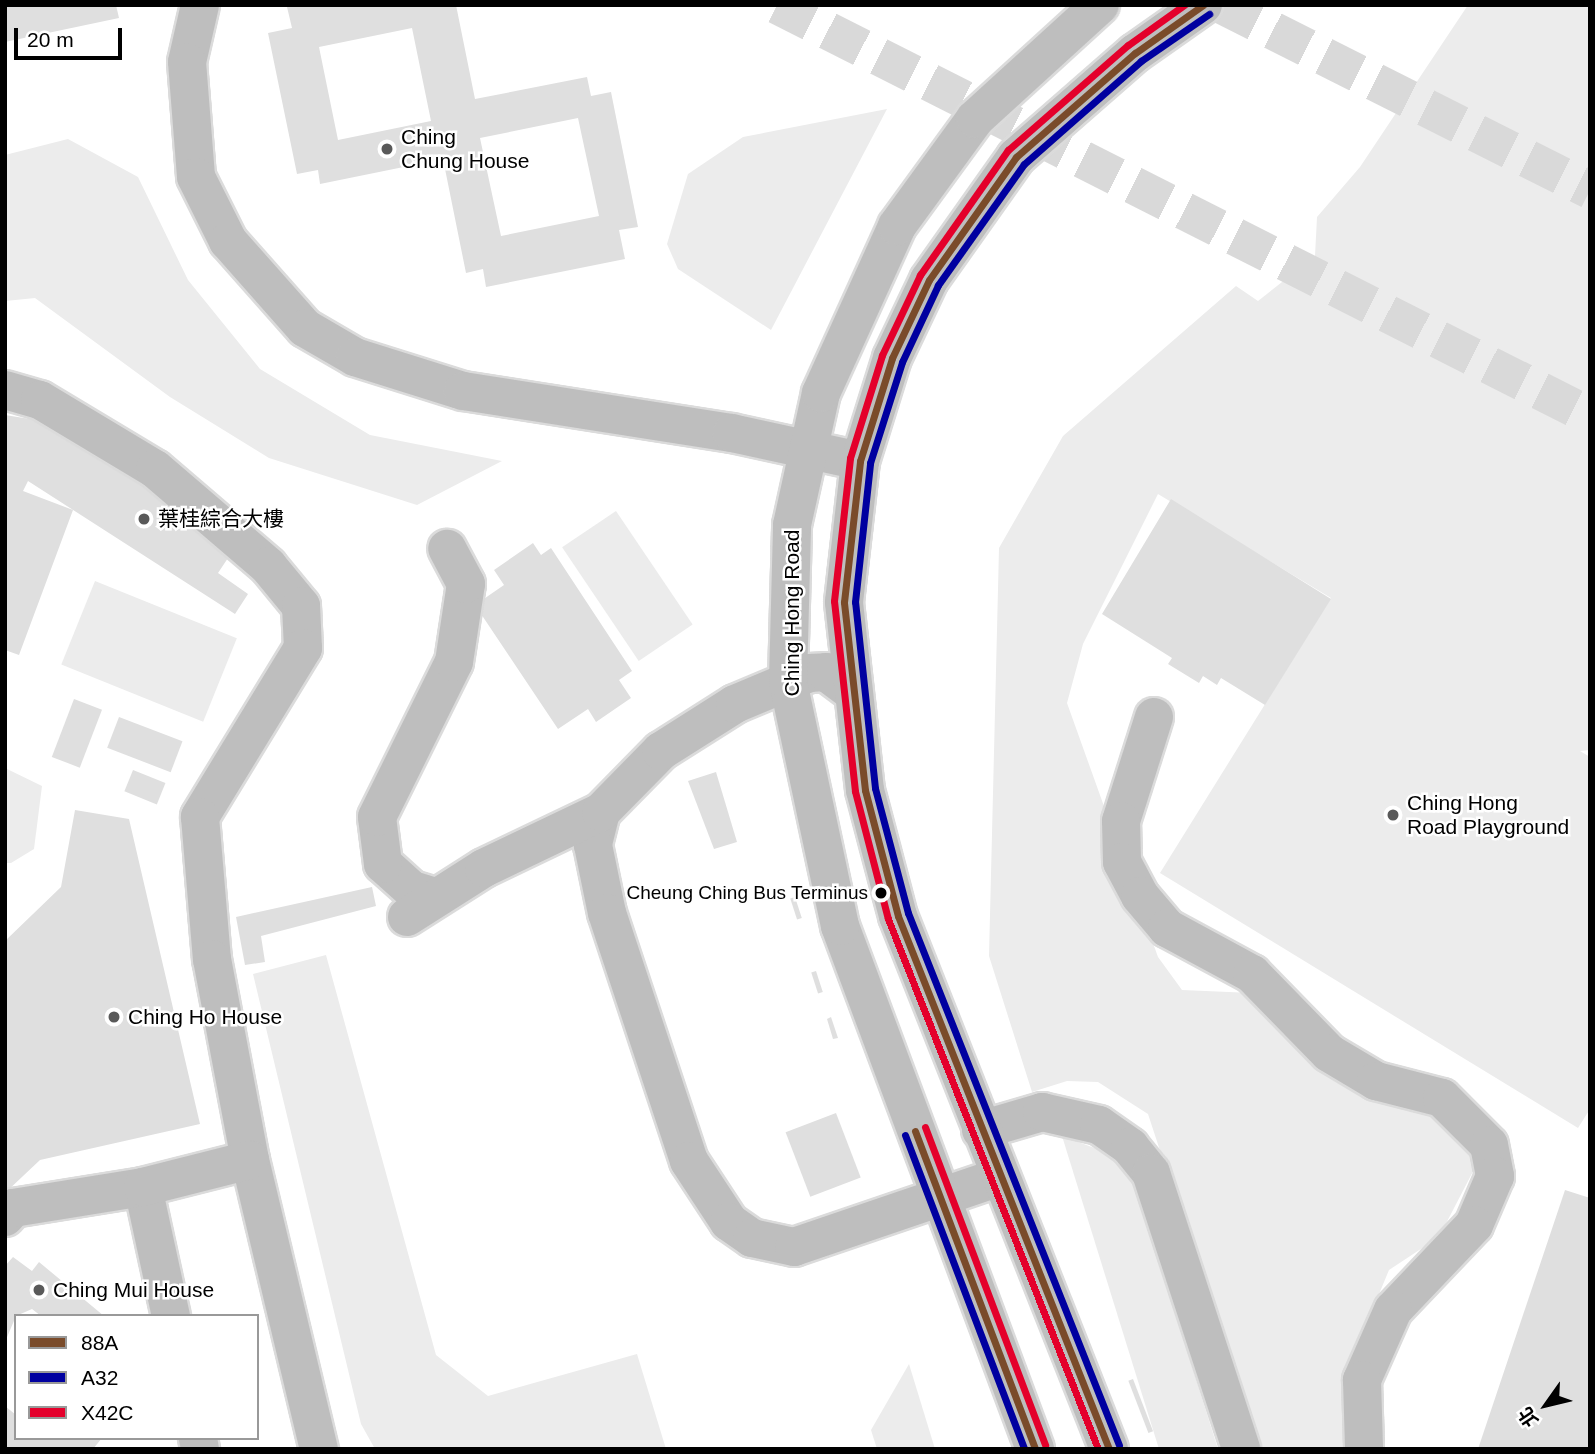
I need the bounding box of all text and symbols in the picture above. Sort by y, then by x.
scale bar [18,14,126,58]
text: 20 m [27,28,74,51]
place label: Ching Chung House [401,124,529,174]
marker: Ching Chung House [379,141,395,157]
place label: 葉桂綜合大樓 [158,506,284,532]
marker: 葉桂綜合大樓 [136,511,152,527]
street label: Ching Hong Road [779,530,805,696]
place label: Ching Hong Road Playground [1407,790,1569,840]
marker: Ching Hong Road Playground [1385,807,1401,823]
place label: Cheung Ching Bus Terminus [626,882,868,904]
marker: Cheung Ching Bus Terminus [874,886,888,900]
place label: Ching Ho House [128,1004,282,1030]
marker: Ching Ho House [106,1009,122,1025]
place label: Ching Mui House [53,1277,214,1303]
marker: Ching Mui House [31,1282,47,1298]
legend [14,1314,259,1440]
text: 88A [81,1331,118,1354]
text: A32 [81,1366,118,1389]
north arrow [1511,1370,1581,1440]
text: X42C [81,1401,134,1424]
text: 北 [1514,1403,1542,1431]

